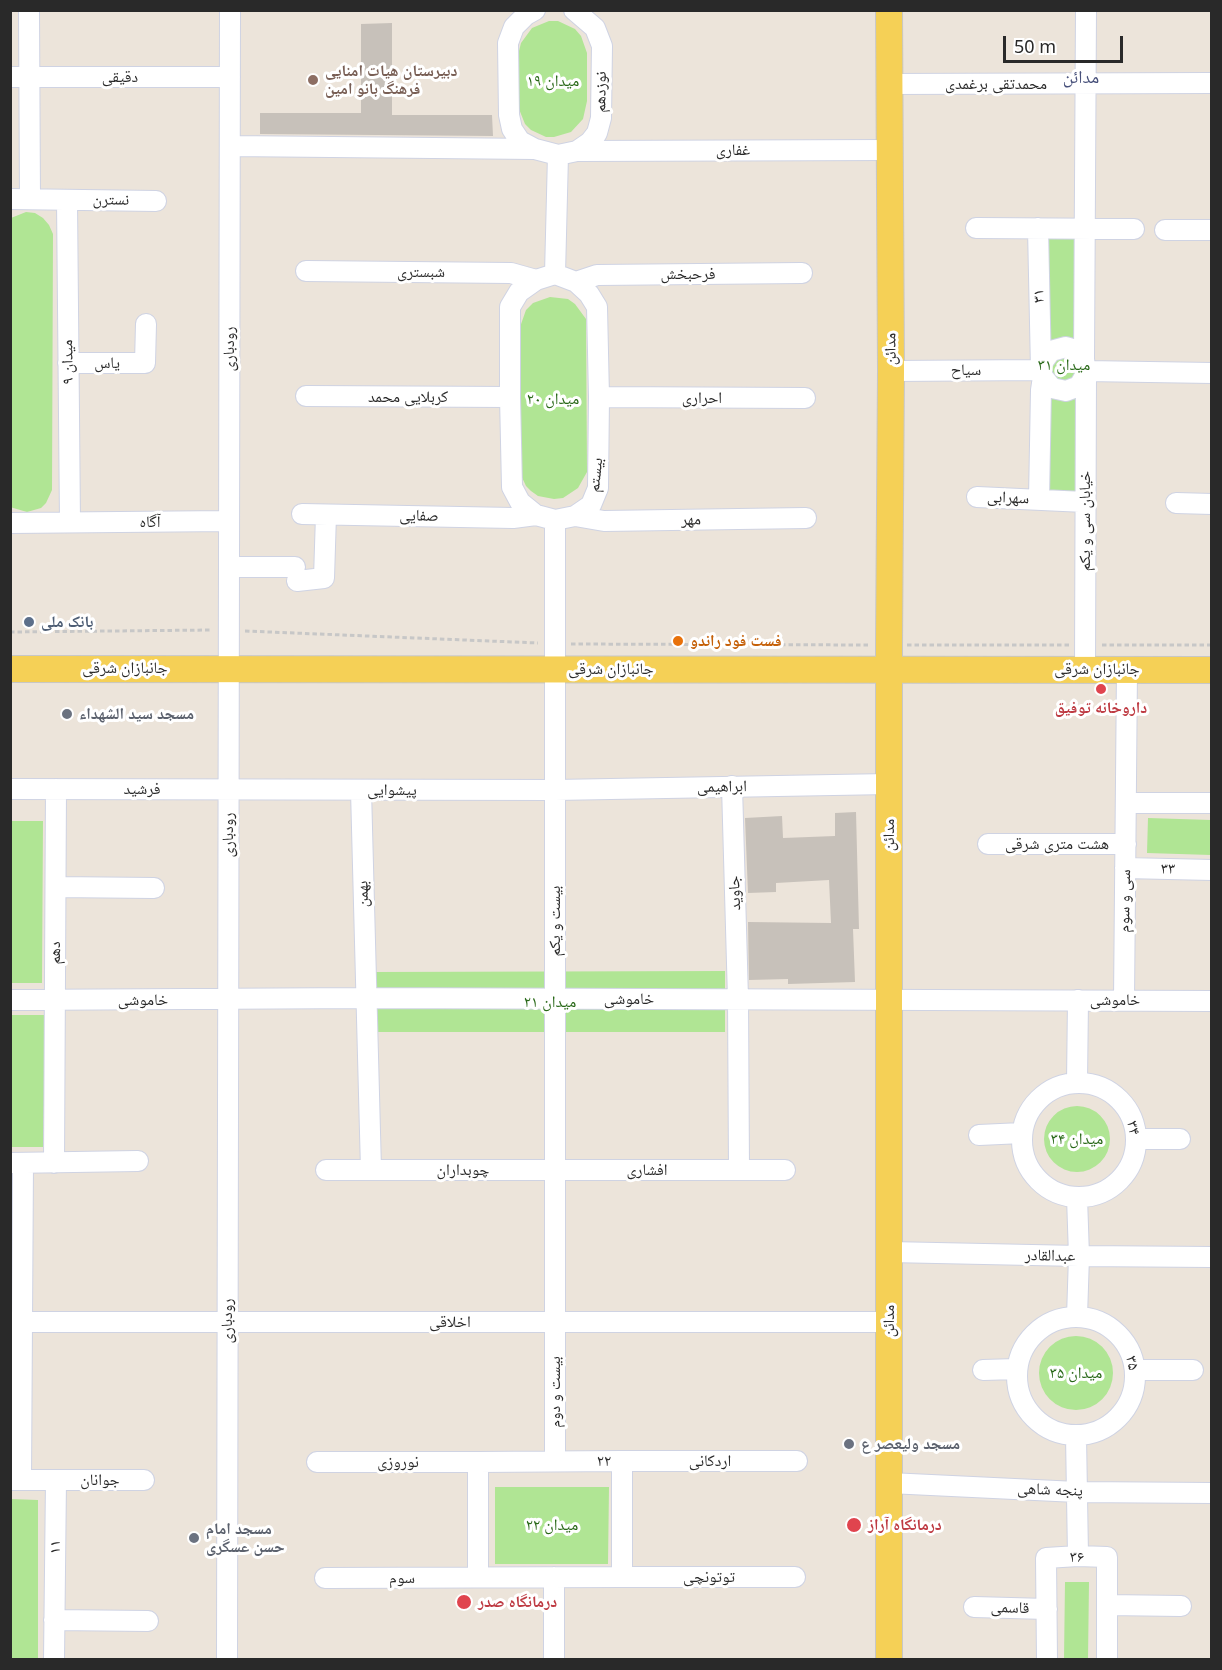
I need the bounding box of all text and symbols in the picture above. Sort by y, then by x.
scale bar [1006,24,1126,62]
text: 50 m [1014,34,1056,58]
place label: دبیرستان هیات امنایی فرهنگ بانو امین [325,61,457,99]
street label: دقیقی [102,67,138,87]
district label: مدائن [1063,67,1099,89]
park label: میدان ۱۹ [527,71,579,91]
street label: نوزدهم [591,71,611,113]
marker: دبیرستان هیات امنایی فرهنگ بانو امین [306,73,320,87]
street label: محمدتقی برغمدی [945,74,1047,94]
street label: غفاری [716,140,750,160]
street label: نسترن [93,190,129,210]
street label: شبستری [397,262,445,282]
street label: فرحبخش [661,264,715,284]
street label: ۳۱ [1029,289,1049,303]
street label: رودباری [219,327,239,371]
street label: مدائن [881,333,901,365]
street label: میدان ۹ [58,339,78,385]
street label: یاس [94,353,120,373]
park label: میدان ۳۱ [1038,355,1090,375]
street label: سیاح [951,360,981,380]
street label: کربلایی محمد [368,387,448,407]
street label: احراری [682,388,722,408]
park label: میدان ۲۰ [527,389,579,409]
street label: بیستم [585,457,607,493]
street label: خیابان سی و یکم [1075,471,1095,571]
street label: سهرابی [987,488,1029,508]
street label: صفایی [399,506,439,526]
street label: مهر [681,510,701,530]
street label: آگاه [139,512,161,532]
place label: بانک ملی [41,612,93,632]
marker: بانک ملی [22,615,36,629]
place label: فست فود راندو [690,631,782,651]
marker: فست فود راندو [671,634,685,648]
street label: جانبازان شرقی [82,658,168,678]
street label: جانبازان شرقی [568,659,654,679]
street label: جانبازان شرقی [1054,659,1140,679]
marker: داروخانه توفیق [1094,682,1108,696]
place label: داروخانه توفیق [1055,698,1147,718]
place label: مسجد سید الشهداء [79,704,194,724]
marker: مسجد سید الشهداء [60,707,74,721]
street label: ابراهیمی [697,777,747,797]
street label: فرشید [123,779,161,799]
street label: پیشوایی [367,780,417,800]
street label: رودباری [218,813,238,857]
street label: مدائن [879,819,899,851]
street label: هشت متری شرقی [1005,834,1109,854]
street label: ۳۳ [1161,859,1175,879]
street label: سی و سوم [1115,869,1135,933]
street label: جاوید [725,875,745,911]
street label: بهمن [353,881,373,907]
street label: بیست و یکم [545,886,565,956]
street label: دهم [45,941,65,965]
street label: خاموشی [604,989,654,1009]
street label: خاموشی [118,990,168,1010]
street label: خاموشی [1090,990,1140,1010]
park label: میدان ۲۱ [524,992,576,1012]
street label: ۳۴ [1122,1119,1144,1137]
park label: میدان ۳۴ [1051,1129,1103,1149]
street label: چوبداران [437,1160,489,1180]
street label: افشاری [626,1160,668,1180]
street label: عبدالقادر [1025,1246,1075,1266]
street label: رودباری [217,1299,237,1343]
street label: مدائن [879,1305,899,1337]
street label: اخلاقی [429,1312,471,1332]
street label: ۳۵ [1121,1354,1143,1372]
street label: بیست و دوم [545,1356,565,1428]
park label: میدان ۳۵ [1050,1363,1102,1383]
place label: مسجد ولیعصر ع [861,1434,960,1454]
marker: مسجد ولیعصر ع [842,1437,856,1451]
street label: ۲۲ [597,1451,611,1471]
street label: اردکانی [689,1451,731,1471]
street label: نوروزی [377,1452,419,1472]
street label: جوانان [80,1470,120,1490]
street label: پنجه شاهی [1017,1479,1083,1501]
park label: میدان ۲۲ [526,1515,578,1535]
place label: درمانگاه آراز [868,1515,942,1535]
marker: درمانگاه آراز [845,1516,863,1534]
place label: مسجد امام حسن عسگری [206,1519,285,1557]
marker: مسجد امام حسن عسگری [187,1531,201,1545]
street label: ۱۱ [45,1540,65,1554]
street label: ۳۶ [1070,1547,1084,1567]
street label: توتونچی [683,1567,735,1587]
street label: سوم [389,1568,415,1588]
place label: درمانگاه صدر [478,1592,557,1612]
marker: درمانگاه صدر [455,1593,473,1611]
street label: قاسمی [990,1598,1030,1618]

